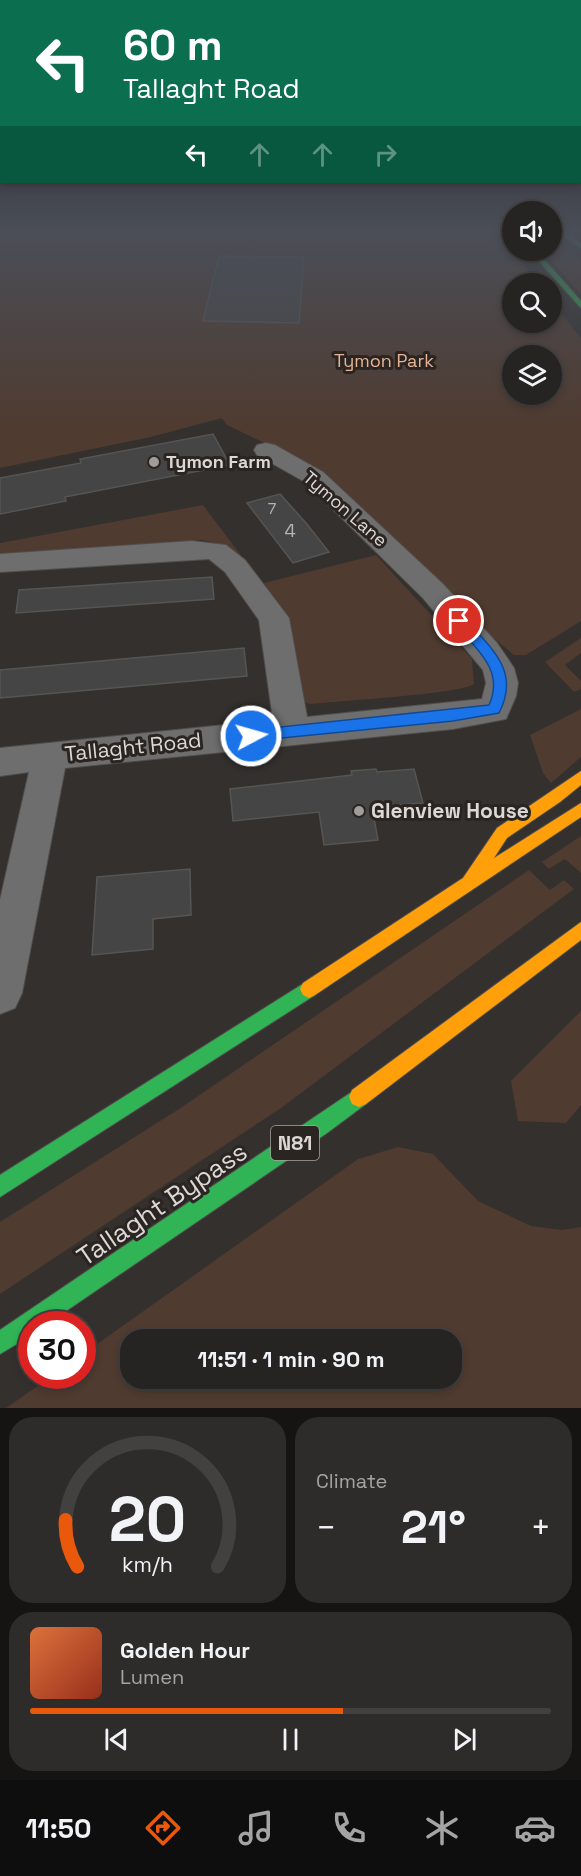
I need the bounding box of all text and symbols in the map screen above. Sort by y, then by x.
text: 60 m [123,19,223,72]
icon: left [24,24,102,102]
text: Tallaght Road [123,71,300,106]
icon: left [180,138,213,171]
icon: ahead [243,138,276,171]
icon: ahead [306,138,339,171]
icon: right [369,138,402,171]
map controls [502,201,562,405]
button: sound [502,201,562,261]
button: search [502,273,562,333]
button: layers [502,345,562,405]
park label: Tymon Park [334,349,434,372]
place label: Tymon Farm [166,450,271,473]
marker: Tymon Farm [147,455,161,469]
street label: Tymon Lane [298,466,392,552]
house number: 7 [268,499,276,518]
house number: 4 [284,519,296,542]
pin [433,595,484,646]
icon: arrive [442,604,475,637]
position arrow [219,704,283,768]
street label: Tallaght Road [63,726,203,767]
place label: Glenview House [371,797,529,824]
marker: Glenview House [352,804,366,818]
road number: N81 [271,1126,319,1160]
street label: Tallaght Bypass [70,1134,254,1274]
speed limit sign: 30 [18,1311,96,1389]
text: 11:51 · 1 min · 90 m [197,1345,385,1373]
text: Climate [316,1468,387,1494]
text: 20 [109,1480,186,1559]
text: 21° [401,1499,466,1556]
text: − [316,1507,336,1549]
text: + [531,1507,551,1549]
text: km/h [122,1551,173,1578]
text: Golden Hour [120,1636,250,1664]
text: Lumen [120,1664,184,1690]
icon: previous [100,1723,133,1756]
icon: pause [274,1723,307,1756]
icon: next [448,1723,481,1756]
icon: directions [142,1807,184,1849]
icon: music [235,1807,277,1849]
icon: phone [328,1807,370,1849]
icon: climate [421,1807,463,1849]
icon: car [514,1807,556,1849]
text: 11:50 [25,1811,92,1846]

